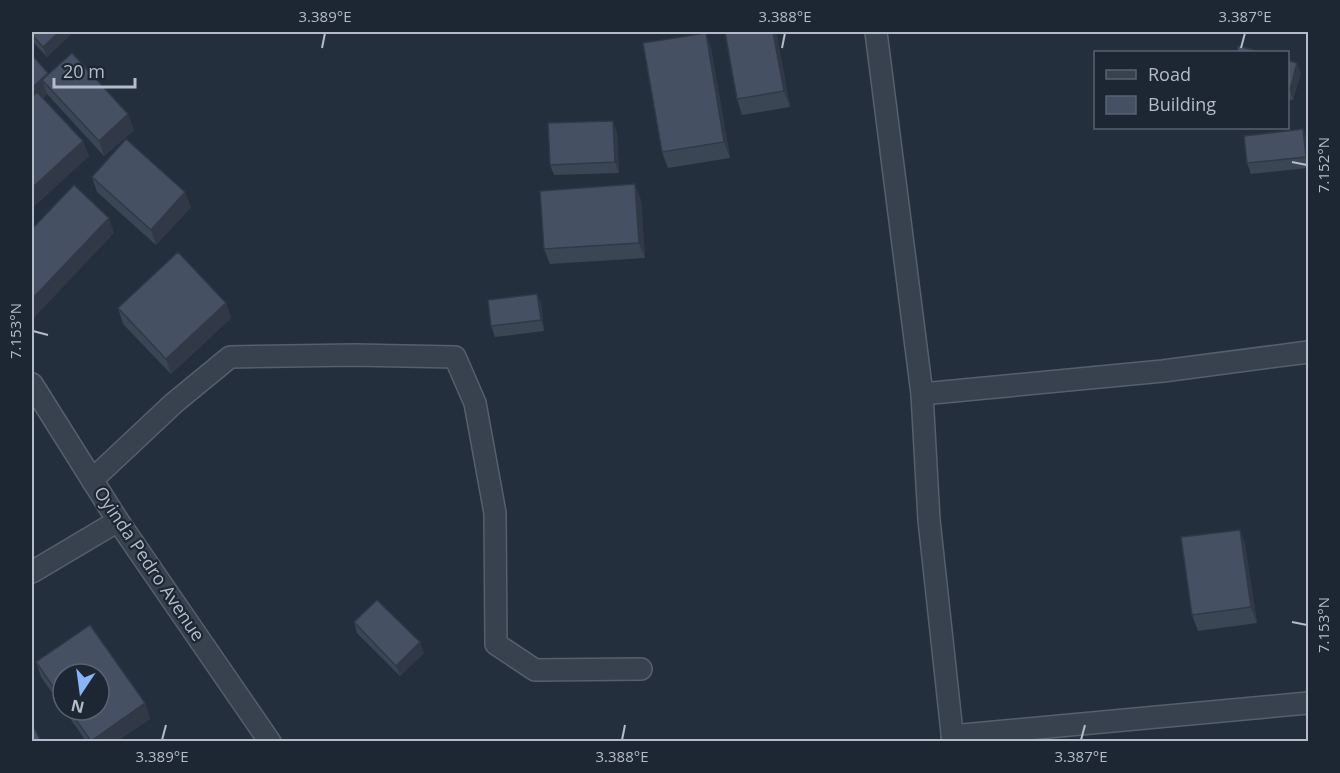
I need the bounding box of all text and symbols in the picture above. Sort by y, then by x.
text: 3.389°E [298,6,352,26]
text: 3.388°E [758,6,812,26]
text: 3.387°E [1218,6,1272,26]
scale bar [54,51,135,89]
legend [1094,51,1289,129]
text: 20 m [63,59,105,83]
text: Road [1148,62,1191,86]
text: Building [1148,92,1216,116]
text: 7.152°N [1313,137,1333,193]
text: 7.153°N [5,303,25,359]
street label: Oyinda Pedro Avenue [89,481,211,646]
text: 7.153°N [1313,597,1333,653]
north arrow [51,662,111,722]
text: N [69,694,86,719]
text: 3.389°E [135,746,189,766]
text: 3.388°E [595,746,649,766]
text: 3.387°E [1054,746,1108,766]

